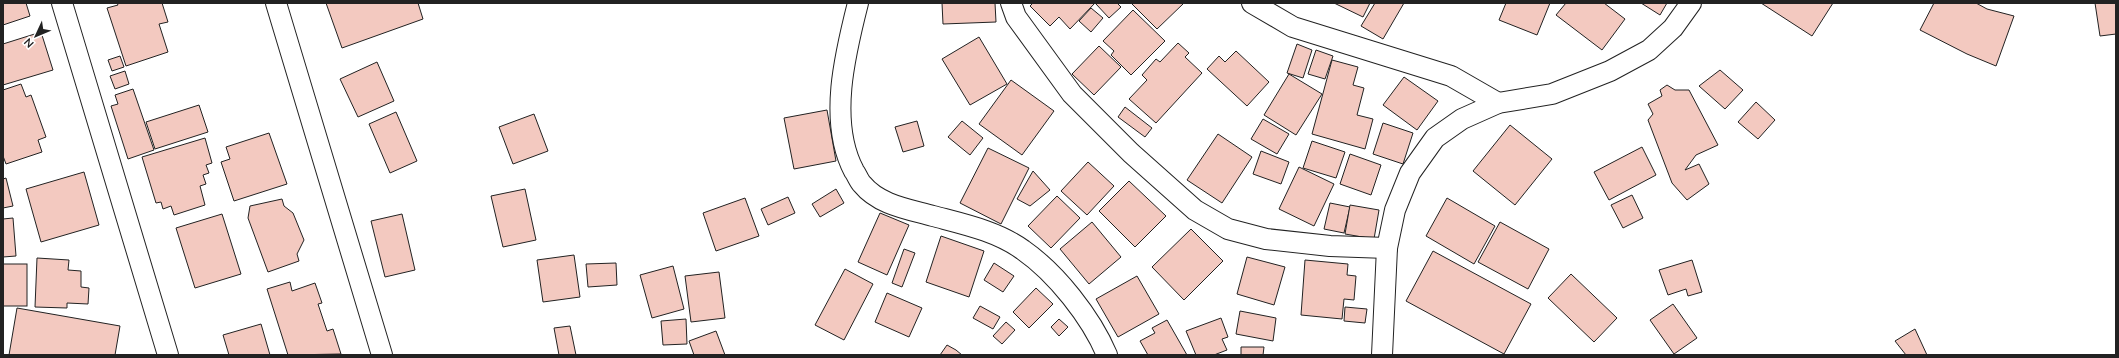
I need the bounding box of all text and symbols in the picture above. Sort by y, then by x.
north arrow [16,16,56,56]
text: N [21,35,37,51]

